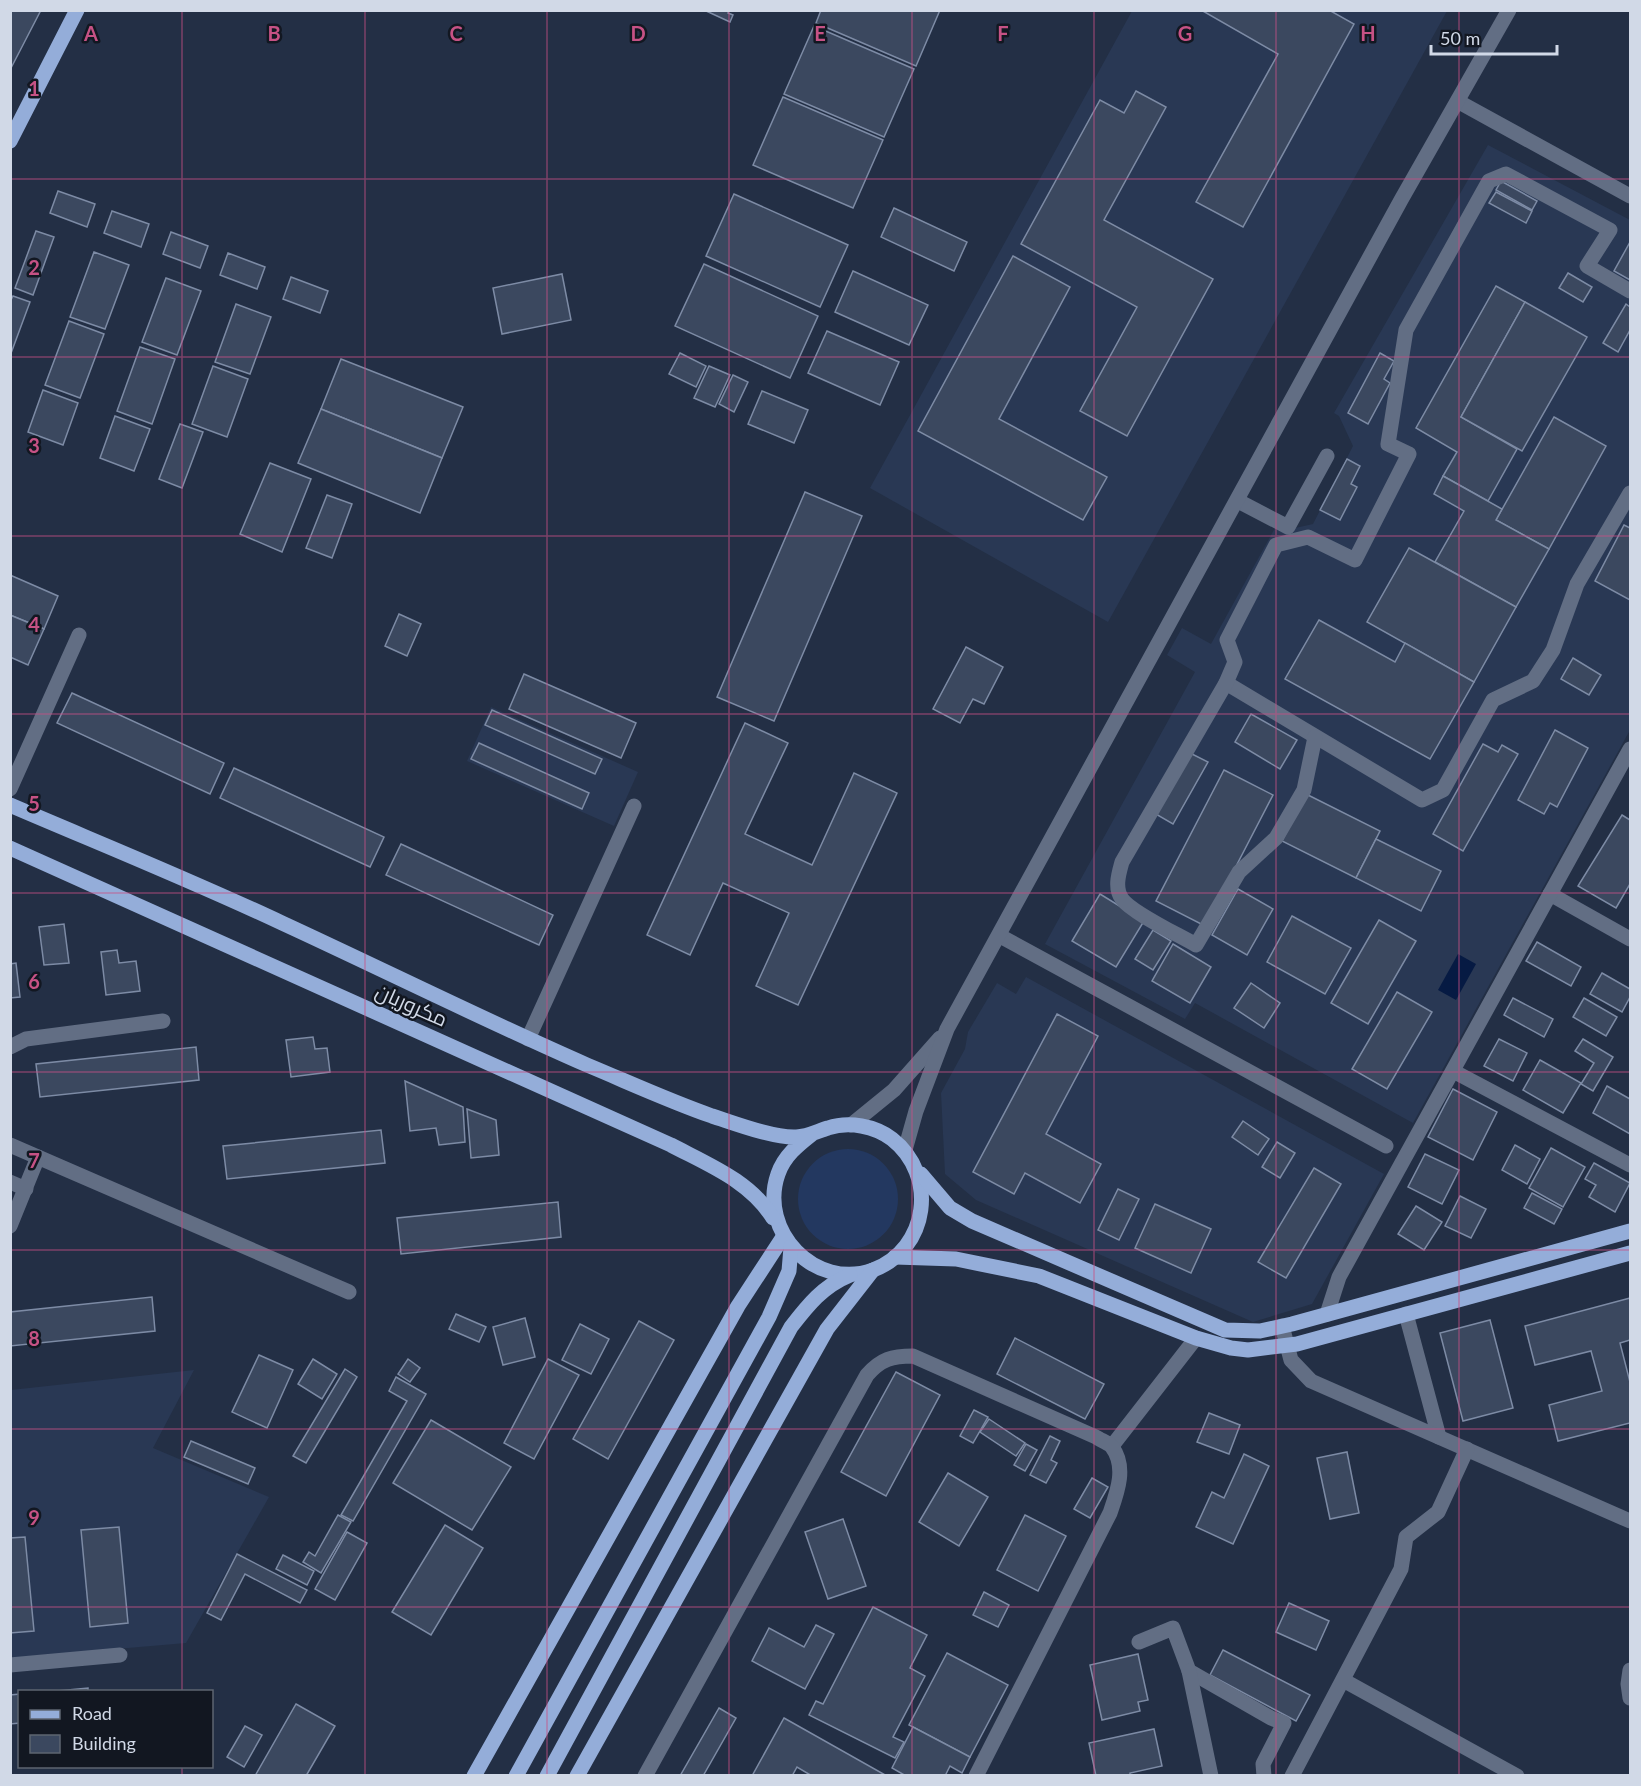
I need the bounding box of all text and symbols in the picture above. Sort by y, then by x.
scale bar [1431,18,1557,56]
text: A [83,21,98,45]
text: B [267,21,281,45]
text: C [449,21,463,45]
text: D [630,21,646,45]
text: E [814,21,826,45]
text: F [997,21,1009,45]
text: G [1178,21,1192,45]
text: H [1360,21,1376,45]
text: 50 m [1440,27,1480,49]
text: 1 [28,76,40,100]
text: 2 [28,255,40,279]
text: 3 [28,433,40,457]
text: 4 [28,612,40,636]
text: 5 [28,791,40,815]
text: 6 [28,969,40,993]
street label: مکروریان [371,977,452,1033]
text: 7 [28,1148,40,1172]
text: 8 [28,1326,40,1350]
text: 9 [28,1505,40,1529]
legend [18,1690,213,1768]
text: Road [72,1702,112,1724]
text: Building [72,1732,136,1754]

